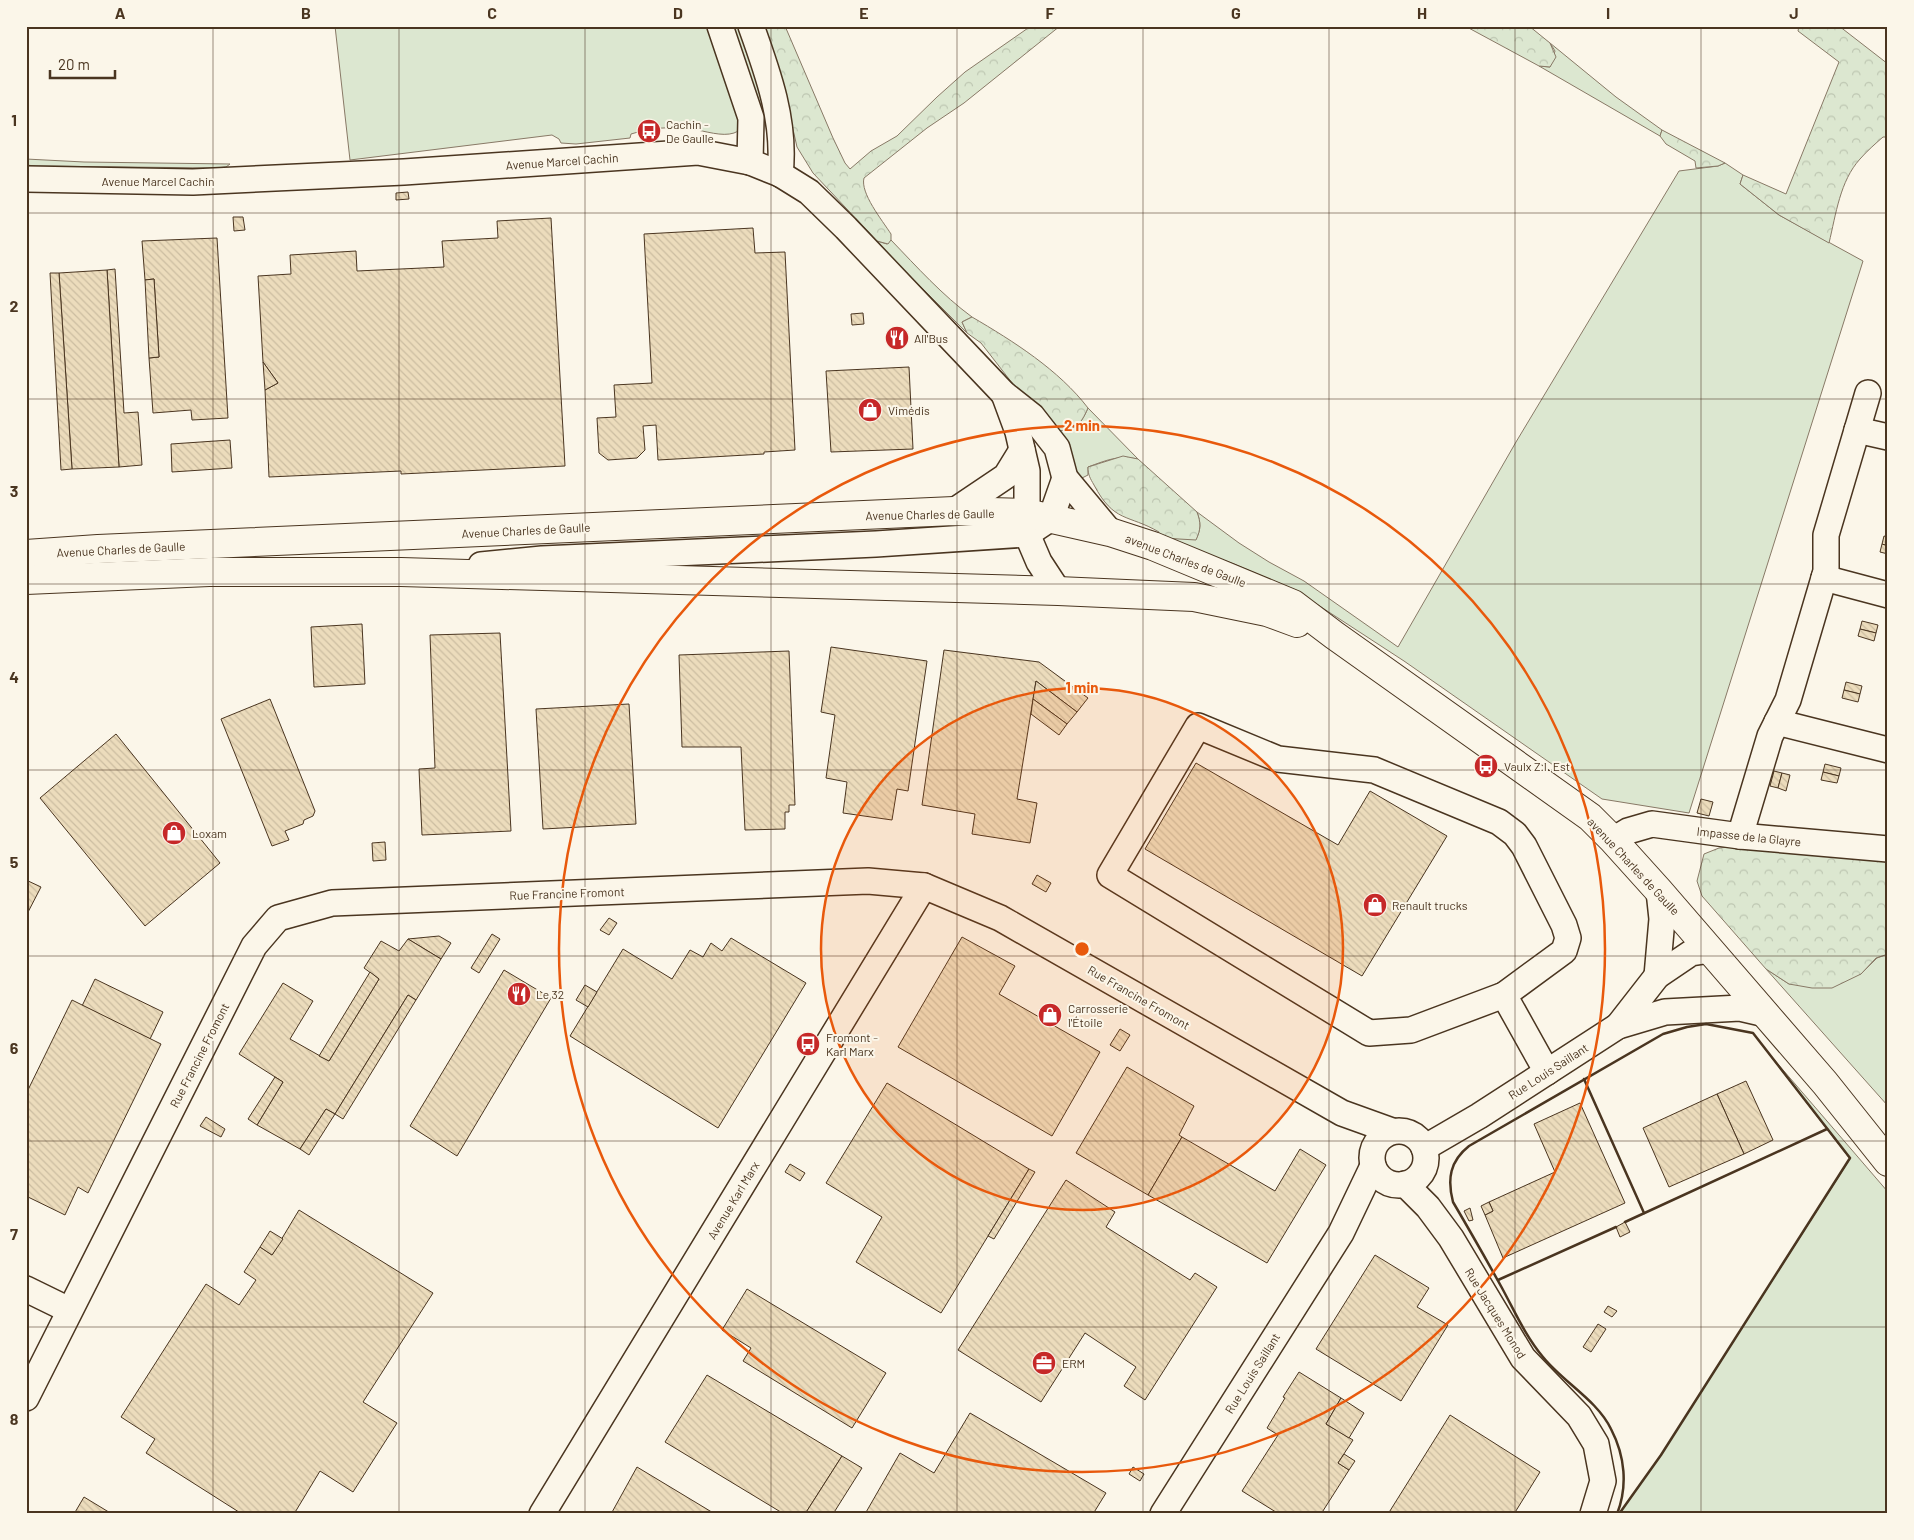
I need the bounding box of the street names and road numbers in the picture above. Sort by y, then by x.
street label: Avenue Marcel Cachin [505,150,619,172]
street label: Avenue Marcel Cachin [102,174,214,188]
street label: Avenue Charles de Gaulle [865,506,995,522]
street label: Avenue Charles de Gaulle [461,520,591,540]
street label: avenue Charles de Gaulle [1124,530,1248,590]
street label: Avenue Charles de Gaulle [56,539,186,559]
street label: avenue Charles de Gaulle [1585,814,1683,918]
street label: Impasse de la Glayre [1696,824,1802,848]
street label: Rue Francine Fromont [509,884,625,902]
street label: Rue Francine Fromont [1086,962,1192,1032]
street label: Rue Francine Fromont [167,1000,231,1110]
street label: Rue Louis Saillant [1505,1040,1591,1102]
street label: Avenue Karl Marx [704,1158,762,1241]
street label: Rue Jacques Monod [1463,1265,1529,1361]
street label: Rue Louis Saillant [1222,1330,1282,1416]

